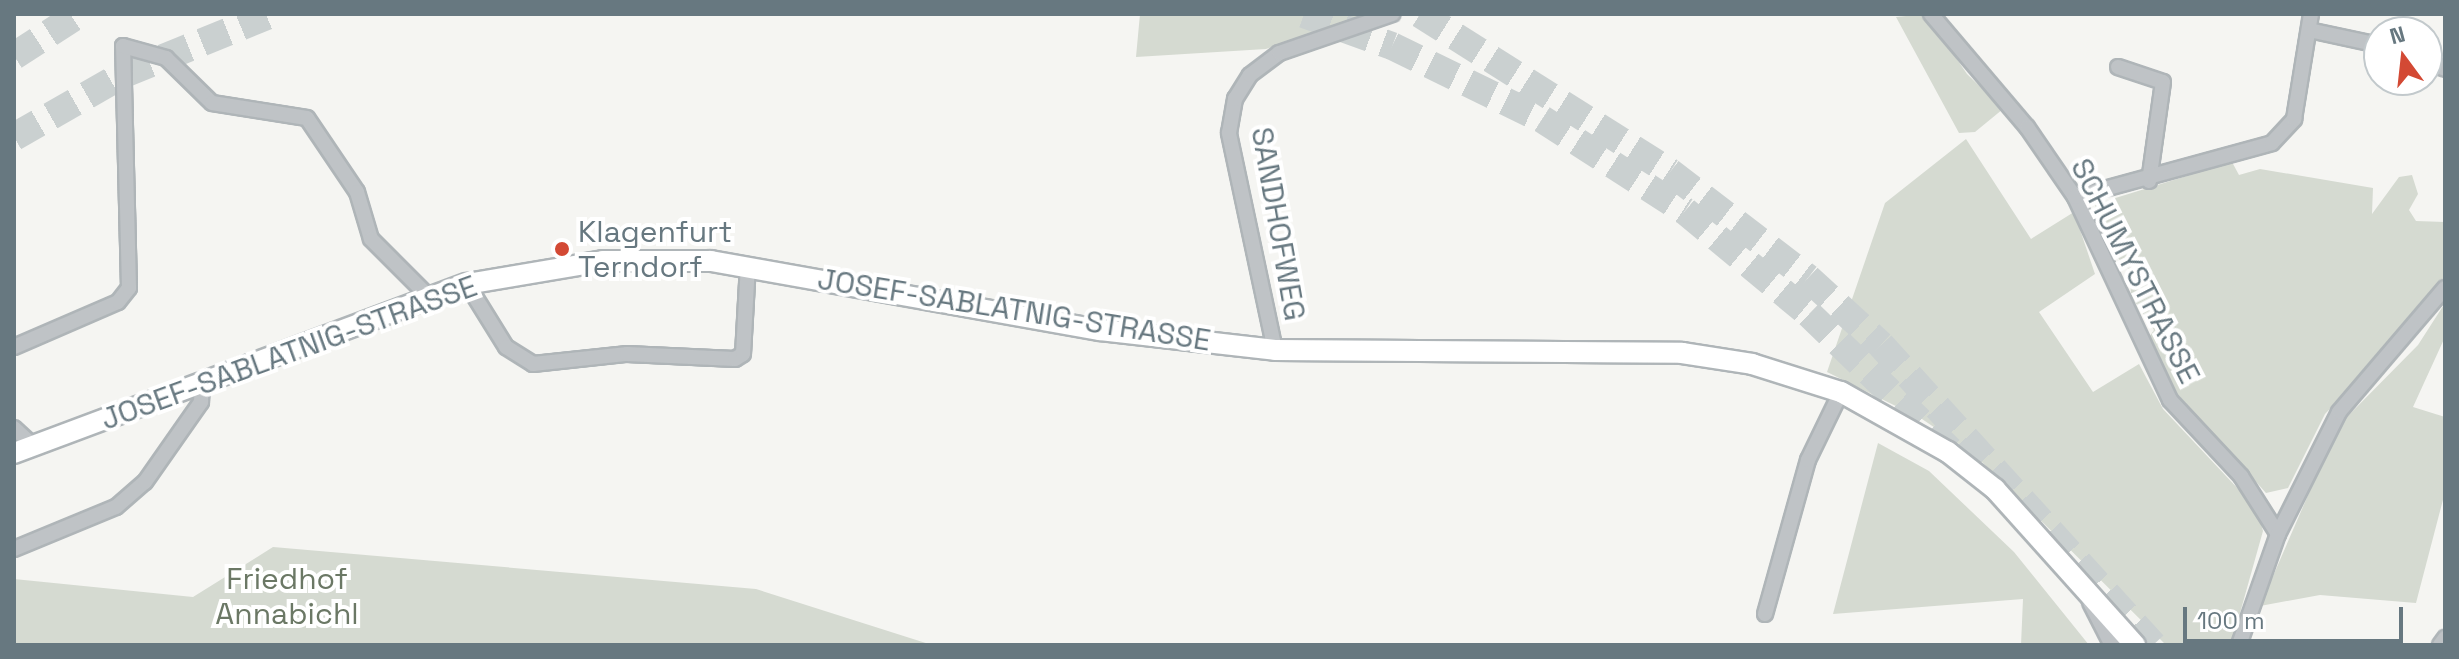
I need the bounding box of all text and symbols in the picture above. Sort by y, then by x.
north arrow [2363,16,2443,96]
text: N [2387,19,2408,50]
street label: SANDHOFWEG [1243,124,1313,324]
street label: SCHUMYSTRASSE [2063,153,2207,389]
place label: Klagenfurt Terndorf [578,214,732,284]
marker: Klagenfurt Terndorf [553,240,571,258]
street label: JOSEF-SABLATNIG-STRASSE [815,261,1213,359]
street label: JOSEF-SABLATNIG-STRASSE [96,268,482,438]
park label: Friedhof Annabichl [215,561,359,632]
scale bar [2187,591,2407,641]
text: 100 m [2197,605,2265,636]

